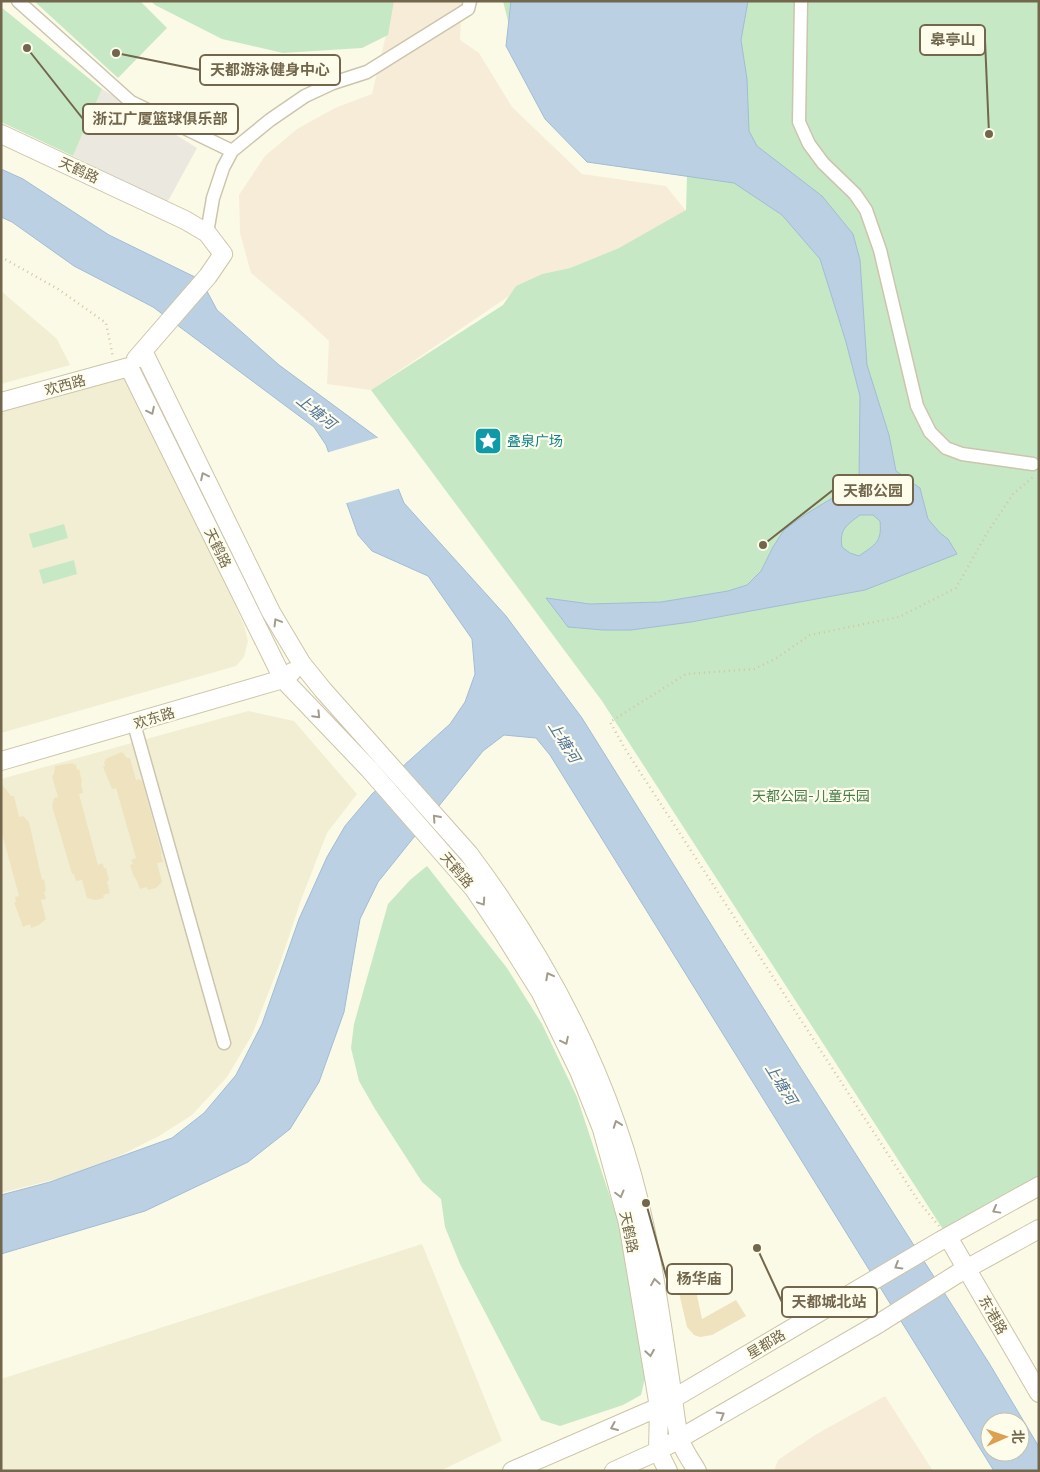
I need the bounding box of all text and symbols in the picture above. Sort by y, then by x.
callout: 皋亭山 [920,25,985,55]
text: 皋亭山 [930,31,976,49]
callout: 天都游泳健身中心 [200,55,340,85]
text: 天都游泳健身中心 [210,61,330,79]
callout: 浙江广厦篮球俱乐部 [83,104,238,134]
text: 浙江广厦篮球俱乐部 [92,110,228,128]
street label: 天鹤路 [57,154,101,186]
street label: 欢西路 [43,372,87,398]
water label: 上塘河 [293,391,341,435]
one-way arrow [144,406,155,415]
place icon: 叠泉广场 [473,426,503,456]
place label: 叠泉广场 [507,433,563,449]
one-way arrow [200,473,210,482]
callout: 天都公园 [833,475,913,505]
text: 天都公园 [843,482,903,500]
street label: 天鹤路 [202,526,234,570]
one-way arrow [273,618,283,627]
street label: 欢东路 [132,704,176,732]
one-way arrow [311,709,320,718]
water label: 上塘河 [544,718,585,768]
park label: 天都公园-儿童乐园 [752,788,870,804]
one-way arrow [433,815,442,824]
street label: 天鹤路 [437,849,477,891]
one-way arrow [476,896,485,905]
one-way arrow [545,973,555,982]
one-way arrow [558,1036,568,1045]
water label: 上塘河 [761,1060,802,1110]
one-way arrow [613,1120,623,1129]
one-way arrow [615,1189,625,1197]
one-way arrow [993,1203,1002,1213]
street label: 天鹤路 [617,1210,641,1254]
one-way arrow [895,1260,904,1270]
callout: 杨华庙 [667,1264,732,1294]
text: 杨华庙 [676,1270,722,1288]
one-way arrow [650,1277,661,1285]
callout: 天都城北站 [782,1287,877,1317]
text: 天都城北站 [791,1293,867,1311]
street label: 东港路 [976,1293,1010,1337]
street label: 星都路 [744,1326,788,1362]
one-way arrow [645,1349,655,1358]
one-way arrow [716,1411,725,1421]
north arrow [980,1412,1030,1462]
one-way arrow [610,1420,619,1431]
text: 北 [1010,1429,1026,1444]

